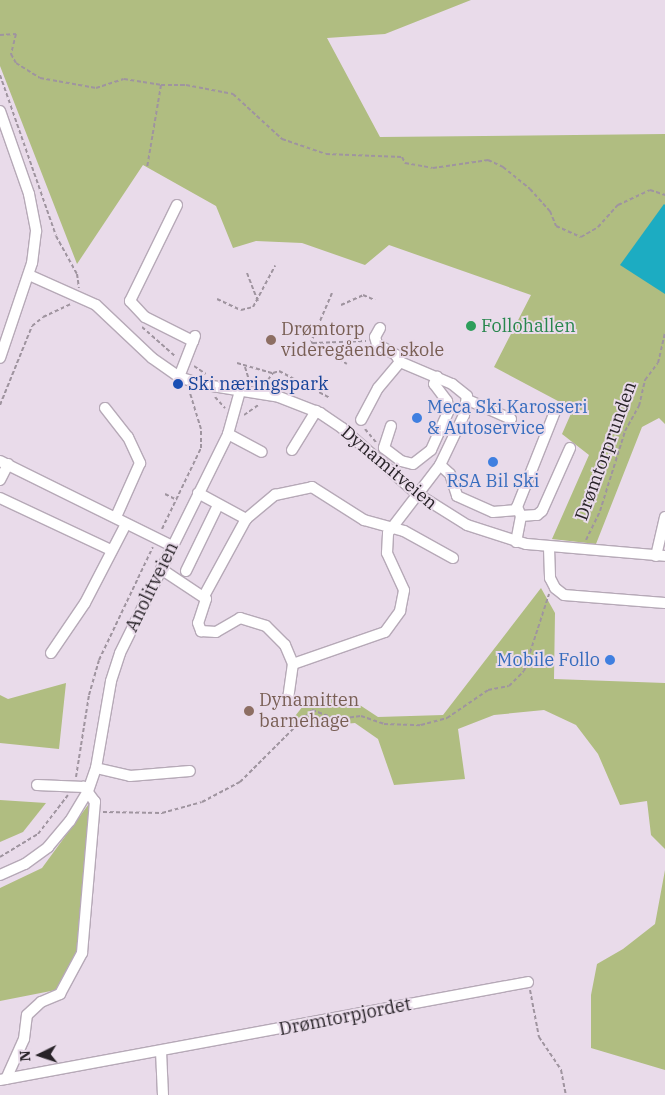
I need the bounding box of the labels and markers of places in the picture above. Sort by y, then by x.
place label: Follohallen [481,315,576,337]
place label: Drømtorp videregående skole [281,319,444,362]
marker: Follohallen [465,320,477,332]
marker: Drømtorp videregående skole [265,334,277,346]
place label: Ski næringspark [188,373,329,395]
marker: Ski næringspark [172,378,184,390]
place label: Meca Ski Karosseri & Autoservice [427,397,588,439]
marker: Meca Ski Karosseri & Autoservice [411,412,423,424]
marker: RSA Bil Ski [487,456,499,468]
place label: RSA Bil Ski [446,470,540,492]
place label: Mobile Follo [497,649,600,671]
marker: Mobile Follo [604,654,616,666]
place label: Dynamitten barnehage [259,690,359,732]
marker: Dynamitten barnehage [243,705,255,717]

